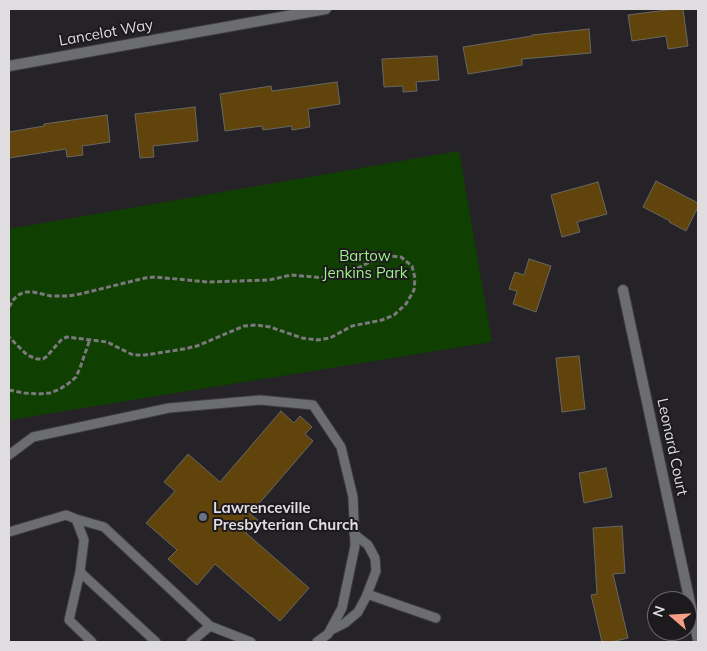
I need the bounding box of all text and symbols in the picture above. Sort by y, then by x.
street label: Lancelot Way [57,16,155,50]
park label: Bartow Jenkins Park [323,247,407,282]
street label: Leonard Court [653,397,691,497]
place label: Lawrenceville Presbyterian Church [213,499,359,534]
marker: Lawrenceville Presbyterian Church [197,511,209,523]
north arrow [647,591,697,641]
text: N [649,604,669,619]

